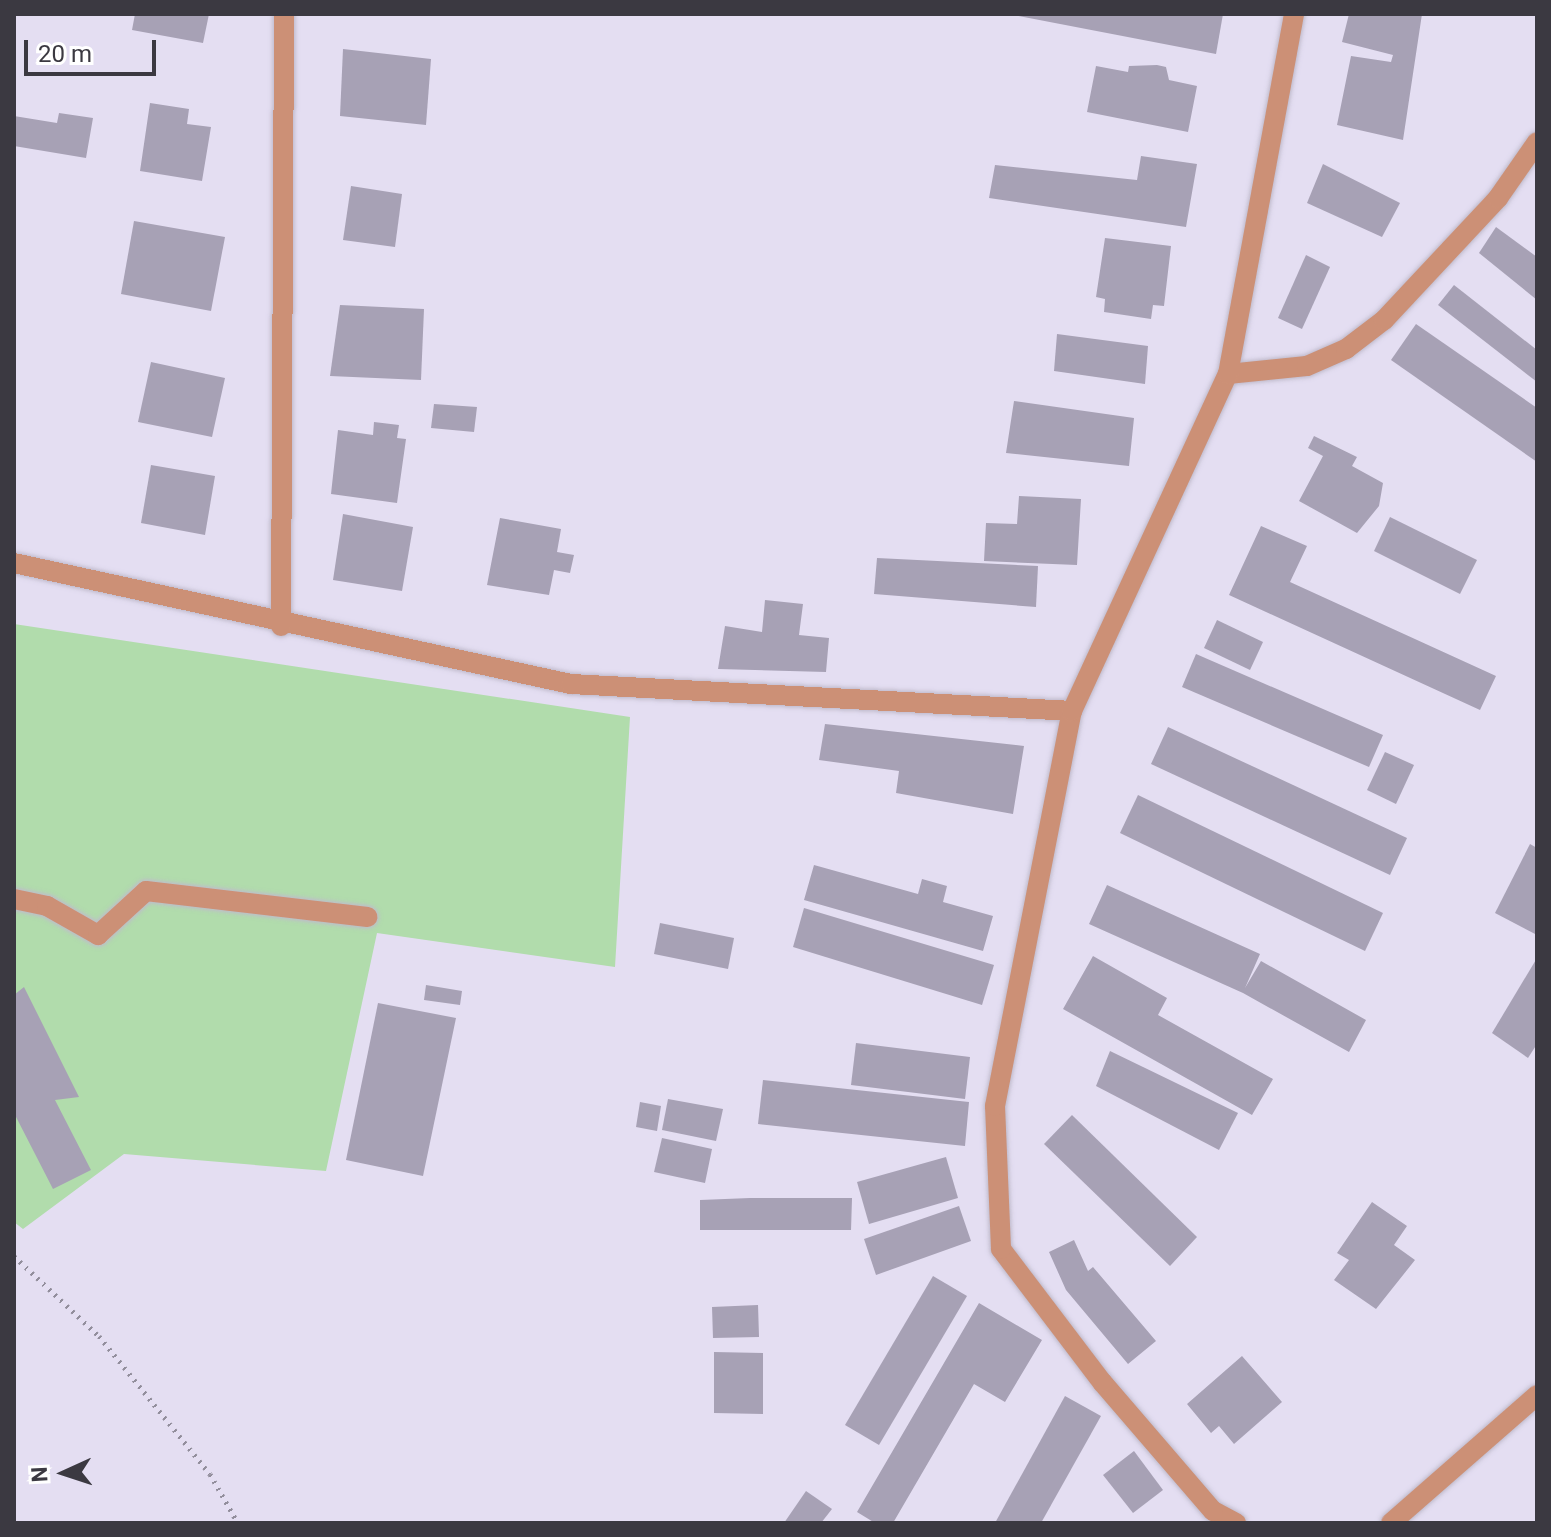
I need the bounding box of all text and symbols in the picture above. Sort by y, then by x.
scale bar [28,24,160,74]
text: 20 m [38,40,92,68]
north arrow [24,1433,104,1513]
text: N [27,1466,52,1483]

